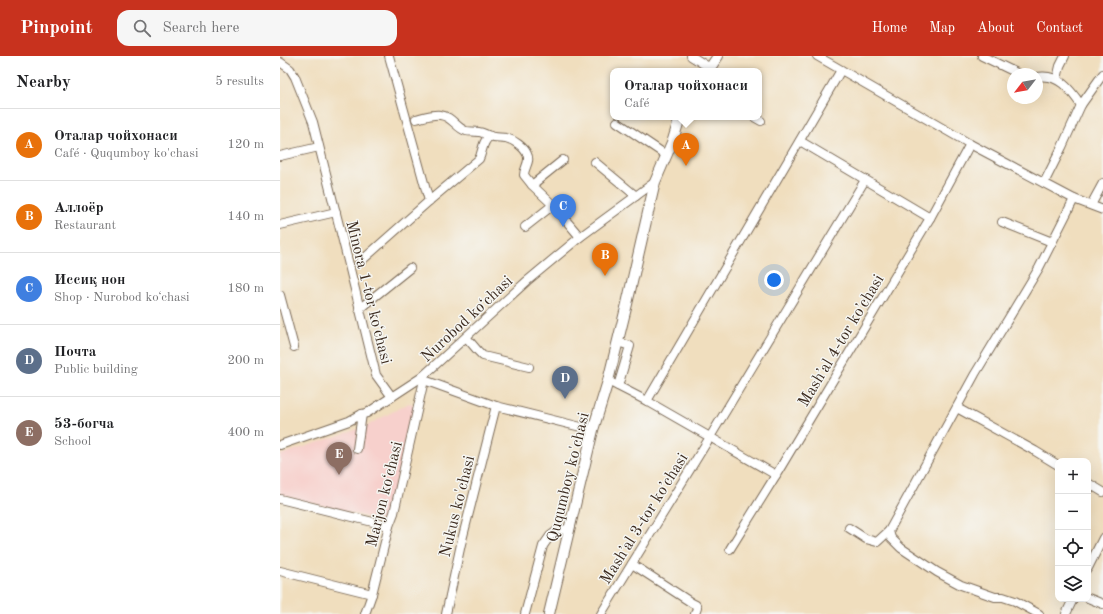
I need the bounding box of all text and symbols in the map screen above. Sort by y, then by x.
search box [117,10,397,46]
icon: search [131,17,153,39]
text: Pinpoint [20,19,93,38]
text: Search here [163,21,239,36]
text: Home [872,21,907,35]
text: Map [929,21,955,35]
text: About [977,21,1014,35]
text: Contact [1036,21,1083,35]
popup [610,68,762,120]
north arrow [1007,68,1043,104]
text: Nearby [16,74,71,91]
text: 5 results [215,75,264,88]
text: Оталар чойхонаси [624,79,748,94]
text: Café [624,97,649,110]
text: Оталар чойхонаси [54,129,178,144]
pin: A [673,133,699,166]
text: A [24,138,34,151]
text: 120 m [227,138,264,151]
text: Café · Ququmboy ko'chasi [54,147,198,160]
pin: C [550,194,576,227]
text: Аллоёр [54,201,104,216]
text: B [24,210,34,223]
text: 140 m [227,210,264,223]
text: Restaurant [54,219,116,232]
street label: Minora 1-tor koʻchasi [342,219,394,366]
pin: B [592,243,618,276]
your location [764,270,784,290]
street label: Mashʼal 4-tor koʼchasi [795,272,887,410]
text: Иссиқ нон [54,273,126,288]
street label: Nurobod koʻchasi [419,273,516,366]
text: C [25,282,33,295]
text: 180 m [227,282,264,295]
text: Shop · Nurobod koʻchasi [54,291,190,304]
text: Почта [54,345,96,360]
text: D [24,354,34,367]
text: 200 m [227,354,264,367]
text: Public building [54,363,138,376]
pin: D [552,366,578,399]
street label: Ququmboy ko'chasi [545,411,593,544]
text: 53-богча [54,417,114,432]
text: E [25,426,33,439]
text: 400 m [227,426,264,439]
text: School [54,435,91,448]
street label: Marjon koʻchasi [364,440,406,549]
pin: E [326,442,352,475]
street label: Mashʼal 3-tor koʼchasi [597,450,691,587]
street label: Nukus ko'chasi [438,454,478,559]
map controls [1055,458,1091,602]
button: + [1055,458,1091,494]
button: − [1055,494,1091,530]
button: locate [1055,530,1091,566]
button: layers [1055,566,1091,602]

